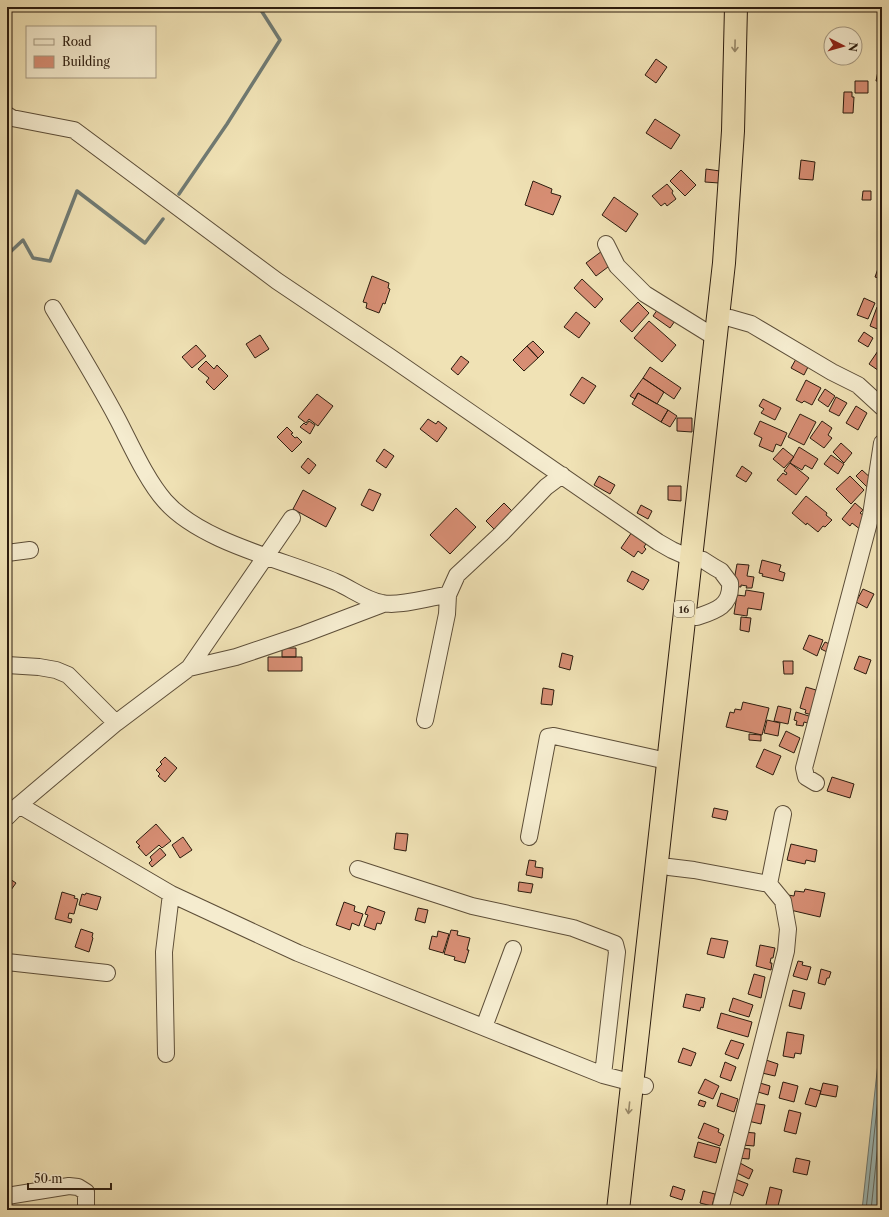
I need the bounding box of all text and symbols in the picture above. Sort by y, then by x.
legend [26,26,156,78]
north arrow [823,26,863,66]
text: Road [62,34,92,49]
one-way arrow [731,39,739,52]
text: N [845,42,860,53]
text: Building [62,54,110,69]
road number: 16 [674,601,694,617]
one-way arrow [625,1101,632,1114]
scale bar [28,1165,111,1191]
text: 50 m [34,1171,63,1186]

